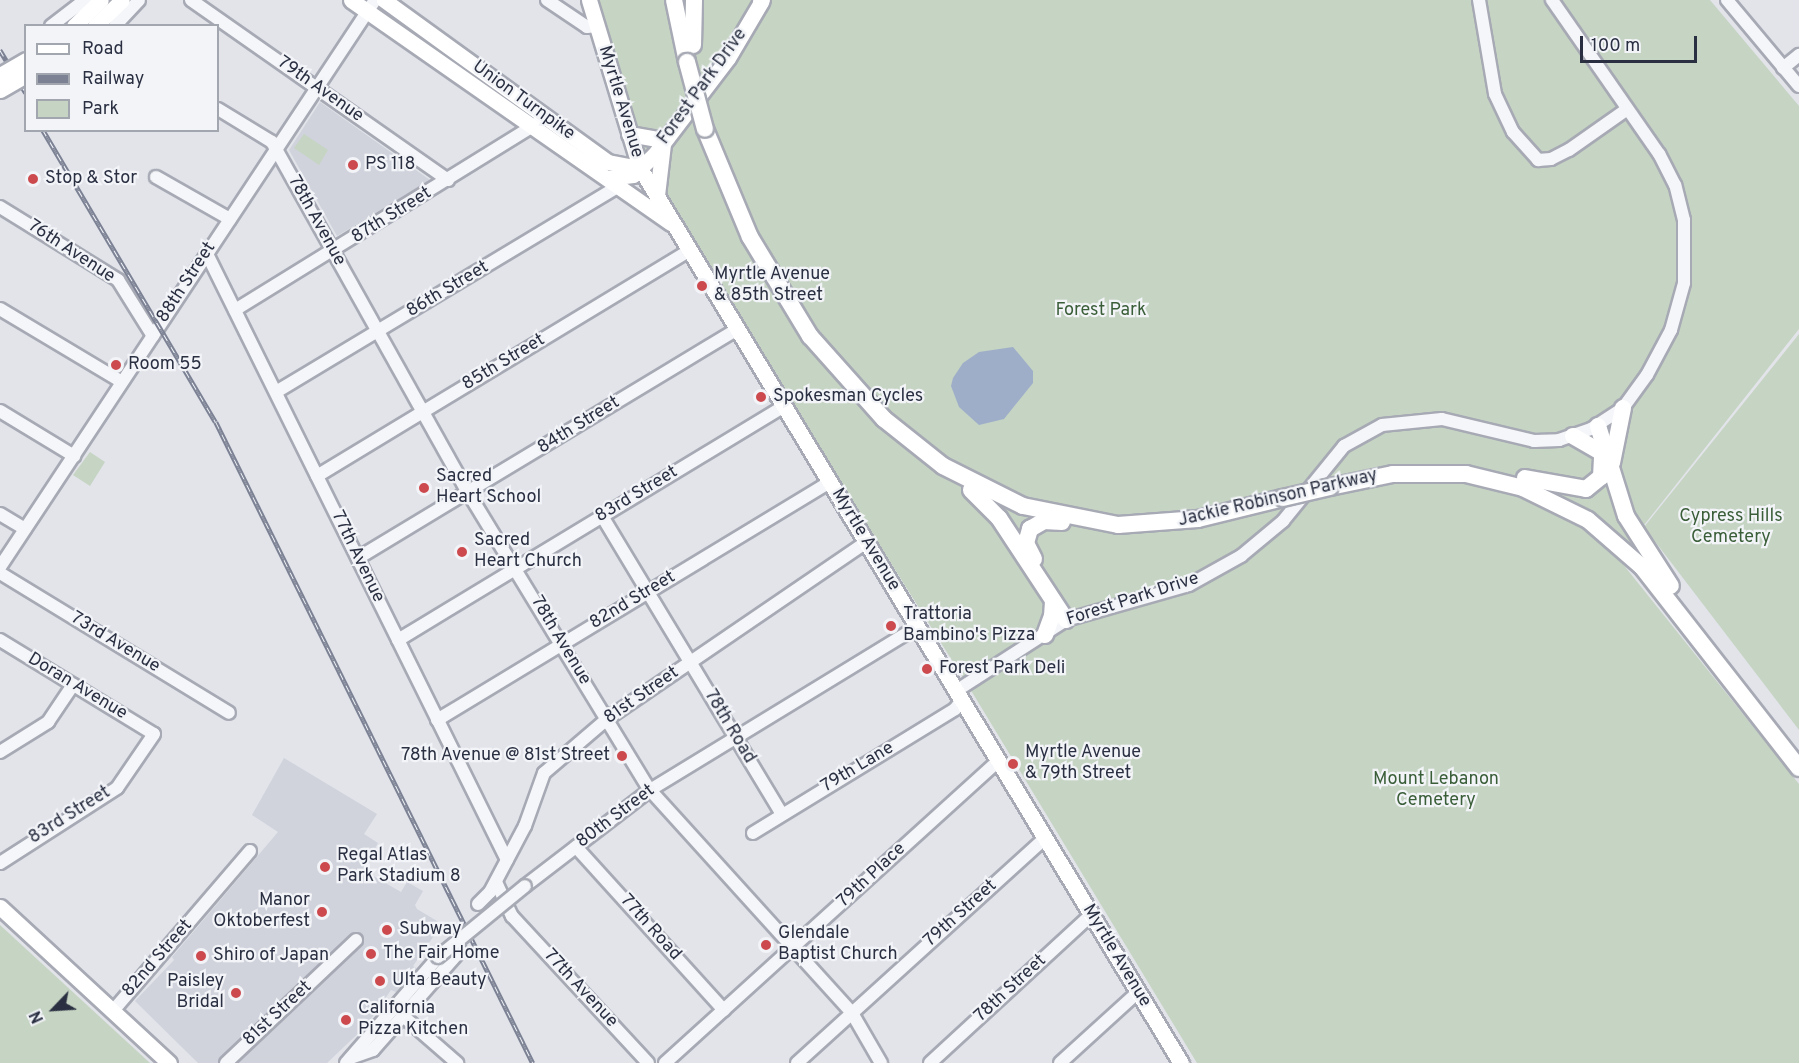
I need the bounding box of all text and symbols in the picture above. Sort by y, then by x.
legend [24,24,219,132]
scale bar [1583,24,1700,62]
street label: Forest Park Drive [654,25,752,149]
text: 100 m [1591,35,1640,58]
text: Road [82,38,124,61]
street label: Myrtle Avenue [593,43,647,161]
street label: 79th Avenue [272,52,368,128]
street label: Union Turnpike [467,56,579,146]
text: Railway [82,68,144,91]
text: Park [82,98,119,121]
place label: PS 118 [365,154,415,176]
marker: PS 118 [346,158,360,172]
place label: Stop & Stor [45,168,137,190]
marker: Stop & Stor [26,172,40,186]
street label: 78th Avenue [282,172,350,270]
street label: 87th Street [348,183,436,249]
street label: 76th Avenue [23,216,119,288]
street label: 88th Street [153,239,221,327]
street label: 86th Street [403,257,493,323]
place label: Myrtle Avenue & 85th Street [714,265,831,308]
marker: Myrtle Avenue & 85th Street [695,279,709,293]
park label: Forest Park [1055,300,1147,322]
street label: 85th Street [459,330,549,396]
place label: Room 55 [128,354,202,376]
marker: Room 55 [109,358,123,372]
place label: Spokesman Cycles [773,386,923,408]
marker: Spokesman Cycles [754,390,768,404]
street label: 84th Street [534,392,624,460]
street label: 83rd Street [592,462,682,528]
street label: Jackie Robinson Parkway [1176,466,1380,532]
place label: Sacred Heart School [436,467,541,510]
marker: Sacred Heart School [417,481,431,495]
street label: Myrtle Avenue [826,484,904,596]
street label: 77th Avenue [325,507,389,607]
park label: Cypress Hills Cemetery [1679,507,1783,550]
place label: Sacred Heart Church [474,531,582,574]
marker: Sacred Heart Church [455,545,469,559]
street label: 82nd Street [586,567,680,635]
street label: Forest Park Drive [1064,568,1202,632]
street label: 78th Avenue [525,592,595,690]
place label: Trattoria Bambino's Pizza [903,605,1035,648]
street label: 73rd Avenue [66,608,164,678]
marker: Trattoria Bambino's Pizza [884,619,898,633]
street label: Doran Avenue [23,649,131,725]
place label: Forest Park Deli [939,658,1065,680]
street label: 81st Street [601,662,683,730]
marker: Forest Park Deli [920,662,934,676]
street label: 78th Road [699,686,759,768]
street label: 79th Lane [818,738,898,798]
place label: Myrtle Avenue & 79th Street [1025,743,1142,786]
place label: 78th Avenue @ 81st Street [400,745,610,767]
marker: 78th Avenue @ 81st Street [615,749,629,763]
marker: Myrtle Avenue & 79th Street [1006,757,1020,771]
park label: Mount Lebanon Cemetery [1373,770,1499,812]
street label: 80th Street [572,780,660,854]
street label: 83rd Street [25,782,115,850]
street label: 79th Place [833,839,911,913]
place label: Regal Atlas Park Stadium 8 [337,846,461,888]
marker: Regal Atlas Park Stadium 8 [318,860,332,874]
street label: 79th Street [920,876,1002,952]
place label: Manor Oktoberfest [213,891,310,934]
street label: 77th Road [615,891,685,965]
street label: Myrtle Avenue [1077,900,1155,1012]
marker: Manor Oktoberfest [315,905,329,919]
street label: 82nd Street [118,916,198,1002]
place label: Subway [399,919,461,941]
marker: Subway [380,923,394,937]
place label: Glendale Baptist Church [778,924,898,966]
marker: Glendale Baptist Church [759,938,773,952]
place label: The Fair Home [383,943,500,965]
place label: Shiro of Japan [213,945,329,967]
street label: 77th Avenue [538,945,622,1033]
marker: The Fair Home [364,947,378,961]
marker: Shiro of Japan [194,949,208,963]
street label: 78th Street [971,950,1051,1028]
place label: Ulta Beauty [392,970,487,992]
place label: Paisley Bridal [167,972,224,1014]
marker: Ulta Beauty [373,974,387,988]
street label: 81st Street [239,977,317,1051]
north arrow [24,979,84,1039]
marker: Paisley Bridal [229,986,243,1000]
place label: California Pizza Kitchen [358,999,468,1042]
text: N [26,1007,49,1026]
marker: California Pizza Kitchen [339,1013,353,1027]

